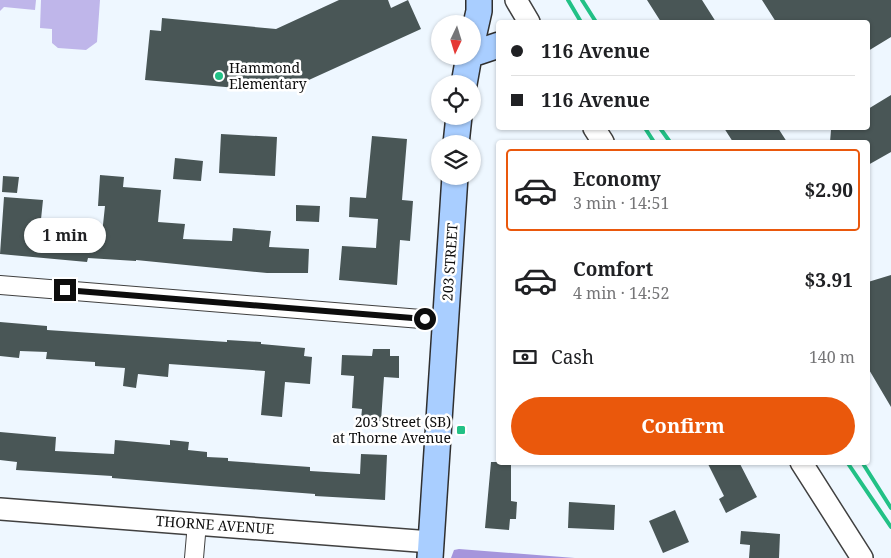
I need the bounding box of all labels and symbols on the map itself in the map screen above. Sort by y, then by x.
north arrow [431,15,481,65]
place label: Hammond Elementary [229,58,307,93]
marker: Hammond Elementary [213,70,225,82]
callout: 1 min [24,218,106,252]
street label: 203 STREET [437,222,462,302]
route end [54,279,76,301]
route start [414,308,436,330]
place label: 203 Street (SB) at Thorne Avenue [332,412,451,447]
marker: 203 Street (SB) at Thorne Avenue [455,424,467,436]
street label: THORNE AVENUE [155,511,275,538]

